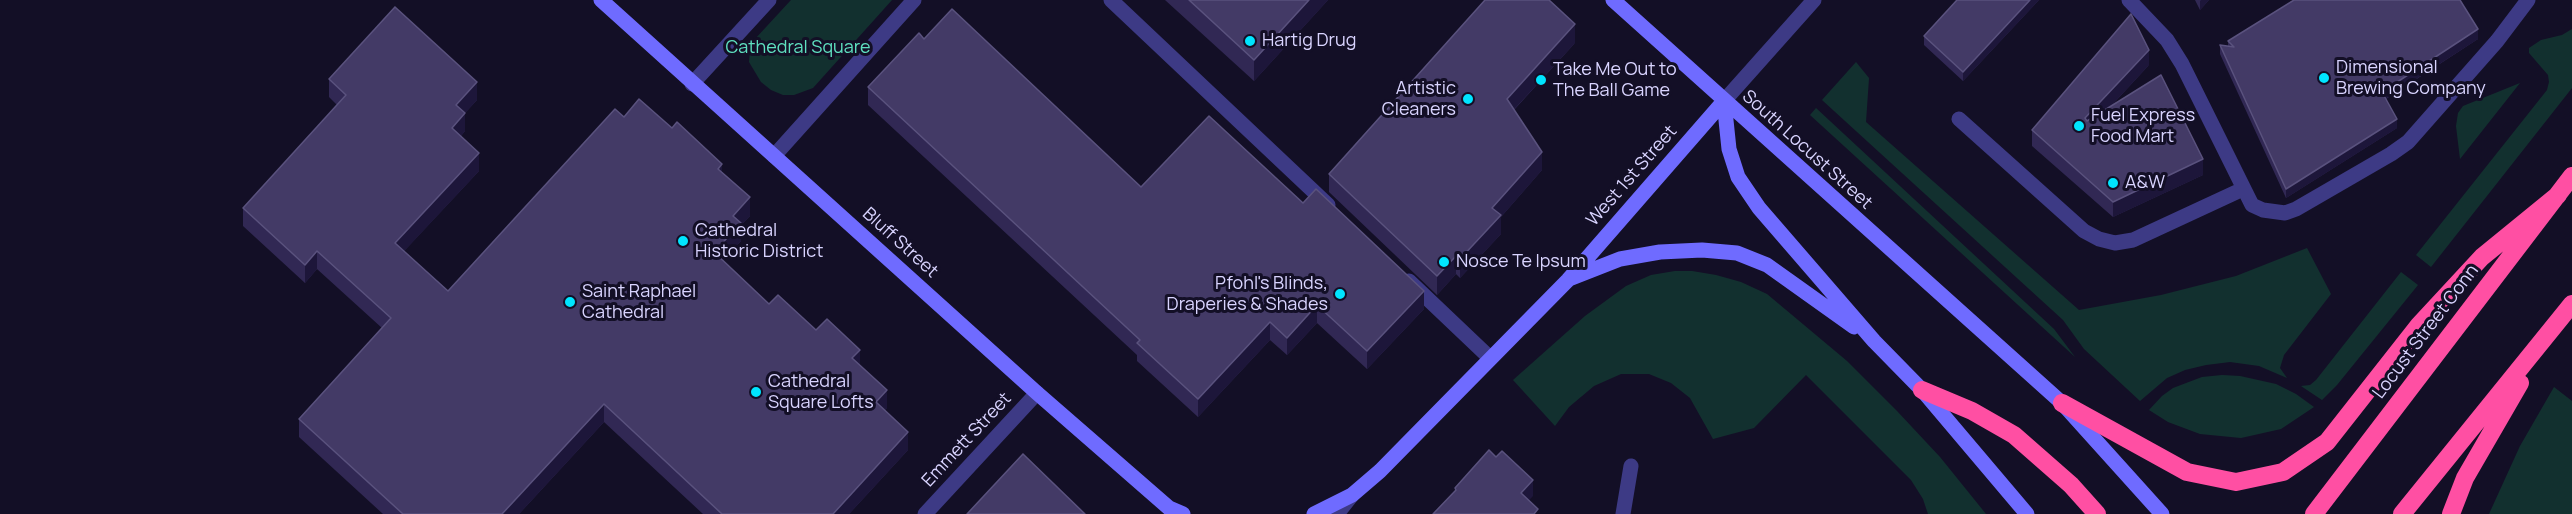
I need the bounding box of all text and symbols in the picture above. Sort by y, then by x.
place label: Hartig Drug [1262,30,1356,52]
marker: Hartig Drug [1243,34,1257,48]
park label: Cathedral Square [725,37,871,59]
place label: Dimensional Brewing Company [2336,57,2486,100]
place label: Take Me Out to The Ball Game [1553,59,1677,101]
marker: Dimensional Brewing Company [2317,71,2331,85]
marker: Take Me Out to The Ball Game [1534,73,1548,87]
place label: Artistic Cleaners [1382,78,1456,121]
street label: South Locust Street [1738,86,1876,214]
marker: Artistic Cleaners [1461,92,1475,106]
place label: Fuel Express Food Mart [2091,105,2195,148]
marker: Fuel Express Food Mart [2072,119,2086,133]
street label: West 1st Street [1582,121,1682,231]
place label: A&W [2125,172,2165,194]
marker: A&W [2106,176,2120,190]
street label: Bluff Street [858,203,942,283]
place label: Cathedral Historic District [695,220,824,262]
marker: Cathedral Historic District [676,234,690,248]
place label: Nosce Te Ipsum [1456,251,1586,273]
marker: Nosce Te Ipsum [1437,255,1451,269]
street label: Locust Street Conn [2369,261,2483,403]
place label: Pfohl's Blinds, Draperies & Shades [1167,273,1328,316]
place label: Saint Raphael Cathedral [582,281,696,324]
marker: Pfohl's Blinds, Draperies & Shades [1333,287,1347,301]
marker: Saint Raphael Cathedral [563,295,577,309]
place label: Cathedral Square Lofts [768,371,874,413]
marker: Cathedral Square Lofts [749,385,763,399]
street label: Emmett Street [918,388,1016,492]

